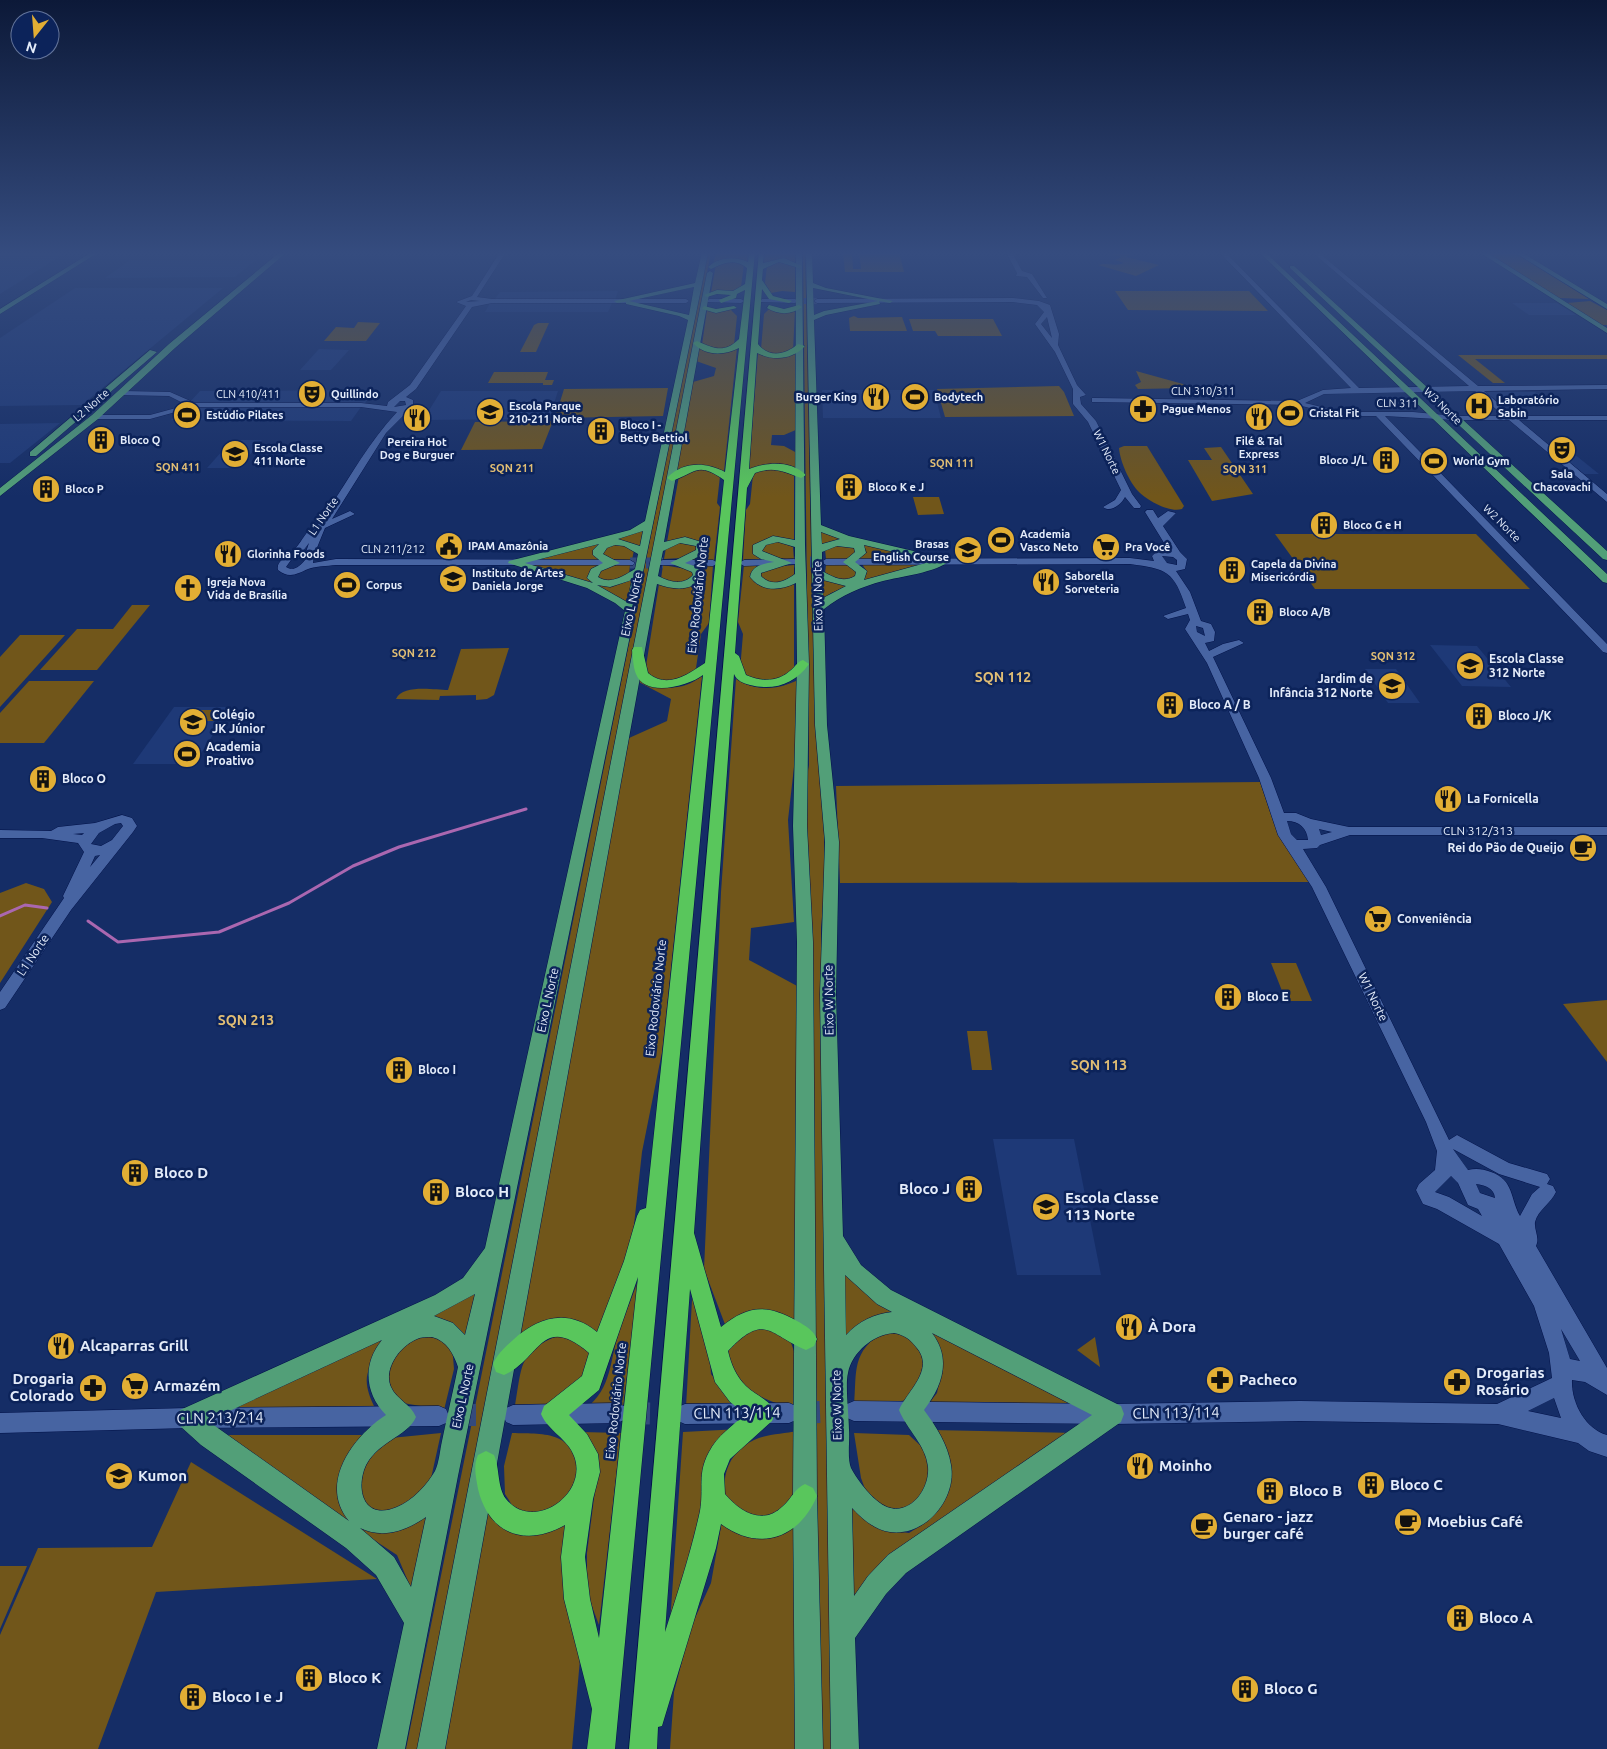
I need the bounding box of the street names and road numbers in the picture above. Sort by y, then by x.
street label: CLN 310/311 [1171,385,1235,397]
street label: W3 Norte [1422,385,1464,427]
street label: L2 Norte [71,386,111,424]
street label: CLN 410/411 [216,388,280,400]
street label: CLN 311 [1376,397,1418,409]
street label: W1 Norte [1091,428,1123,476]
street label: L1 Norte [306,495,340,537]
street label: W2 Norte [1481,502,1523,544]
street label: Eixo Rodoviário Norte [685,536,710,654]
street label: CLN 211/212 [361,543,425,555]
street label: Eixo W Norte [810,561,825,631]
street label: Eixo L Norte [618,570,645,637]
street label: CLN 312/313 [1443,824,1513,837]
street label: L1 Norte [14,932,51,978]
street label: Eixo Rodoviário Norte [643,939,668,1057]
street label: Eixo W Norte [821,965,836,1035]
street label: Eixo L Norte [534,966,561,1033]
street label: W1 Norte [1356,971,1391,1023]
street label: Eixo Rodoviário Norte [603,1342,628,1460]
street label: Eixo L Norte [449,1362,476,1429]
street label: Eixo W Norte [829,1370,844,1440]
street label: CLN 113/114 [693,1403,781,1422]
street label: CLN 113/114 [1132,1403,1220,1422]
street label: CLN 213/214 [176,1408,264,1427]

